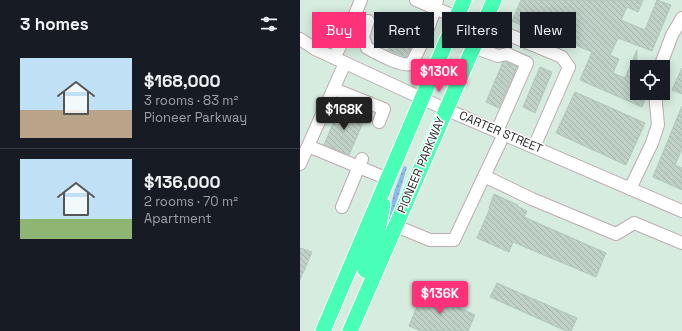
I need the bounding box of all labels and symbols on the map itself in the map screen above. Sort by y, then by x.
pin: $130K [411,59,467,93]
pin: $168K [316,97,372,131]
street label: CARTER STREET [457,107,545,157]
street label: PIONEER PARKWAY [393,114,449,216]
pin: $136K [412,281,468,315]

